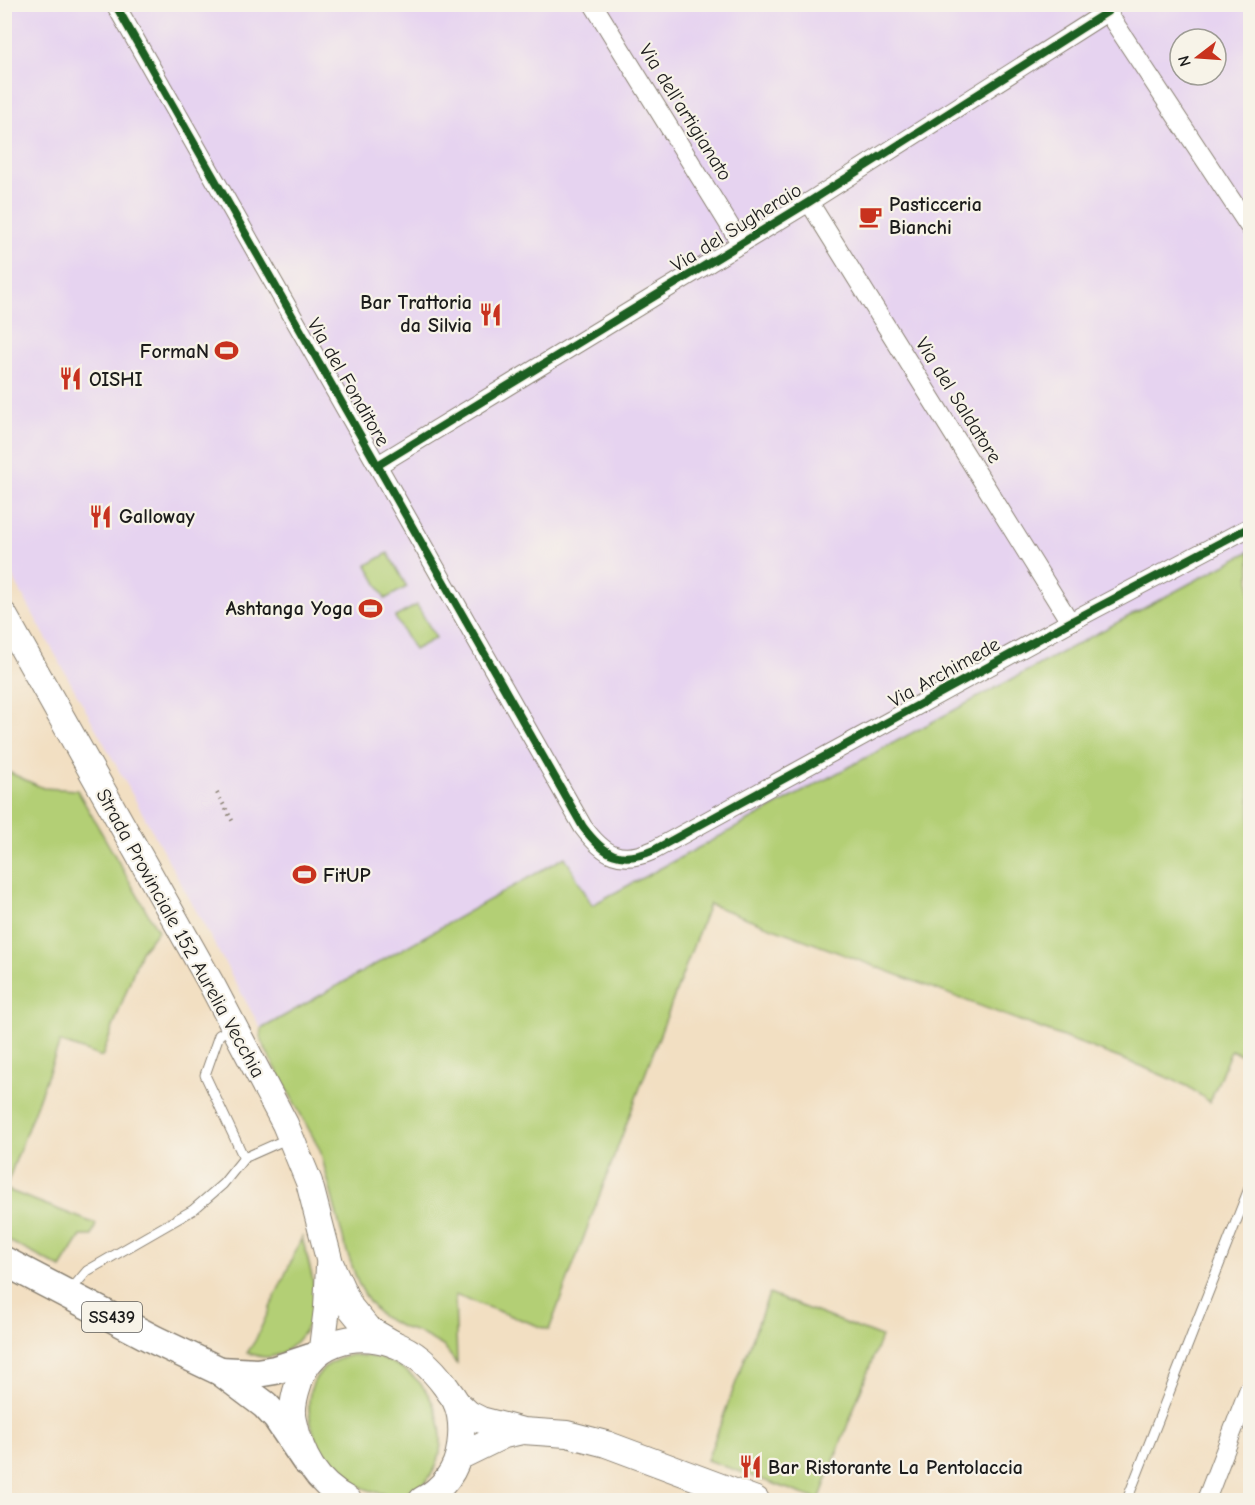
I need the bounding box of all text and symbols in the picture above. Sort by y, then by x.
north arrow [1168,27,1228,87]
street label: Via dell'artigianato [634,40,737,185]
text: N [1174,53,1195,69]
street label: Via del Sugheraio [667,178,806,277]
place label: Pasticceria Bianchi [889,193,982,239]
cafe icon: Pasticceria Bianchi [858,203,884,229]
place label: Bar Trattoria da Silvia [360,291,472,337]
restaurant icon: Bar Trattoria da Silvia [477,301,503,327]
street label: Via del Fonditore [303,314,395,451]
street label: Via del Saldatore [911,333,1006,467]
sports icon: FormaN [214,338,240,364]
place label: FormaN [140,340,209,363]
restaurant icon: OISHI [58,366,84,392]
place label: OISHI [89,368,143,391]
restaurant icon: Galloway [88,503,114,529]
place label: Galloway [119,505,196,528]
sports icon: Ashtanga Yoga [358,595,384,621]
place label: Ashtanga Yoga [226,597,353,620]
street label: Via Archimede [885,632,1004,712]
street label: Strada Provinciale 152 Aurelia Vecchia [91,785,270,1082]
sports icon: FitUP [292,862,318,888]
place label: FitUP [323,864,370,887]
road number: SS439 [82,1302,142,1332]
restaurant icon: Bar Ristorante La Pentolaccia [737,1454,763,1480]
place label: Bar Ristorante La Pentolaccia [768,1456,1023,1479]

